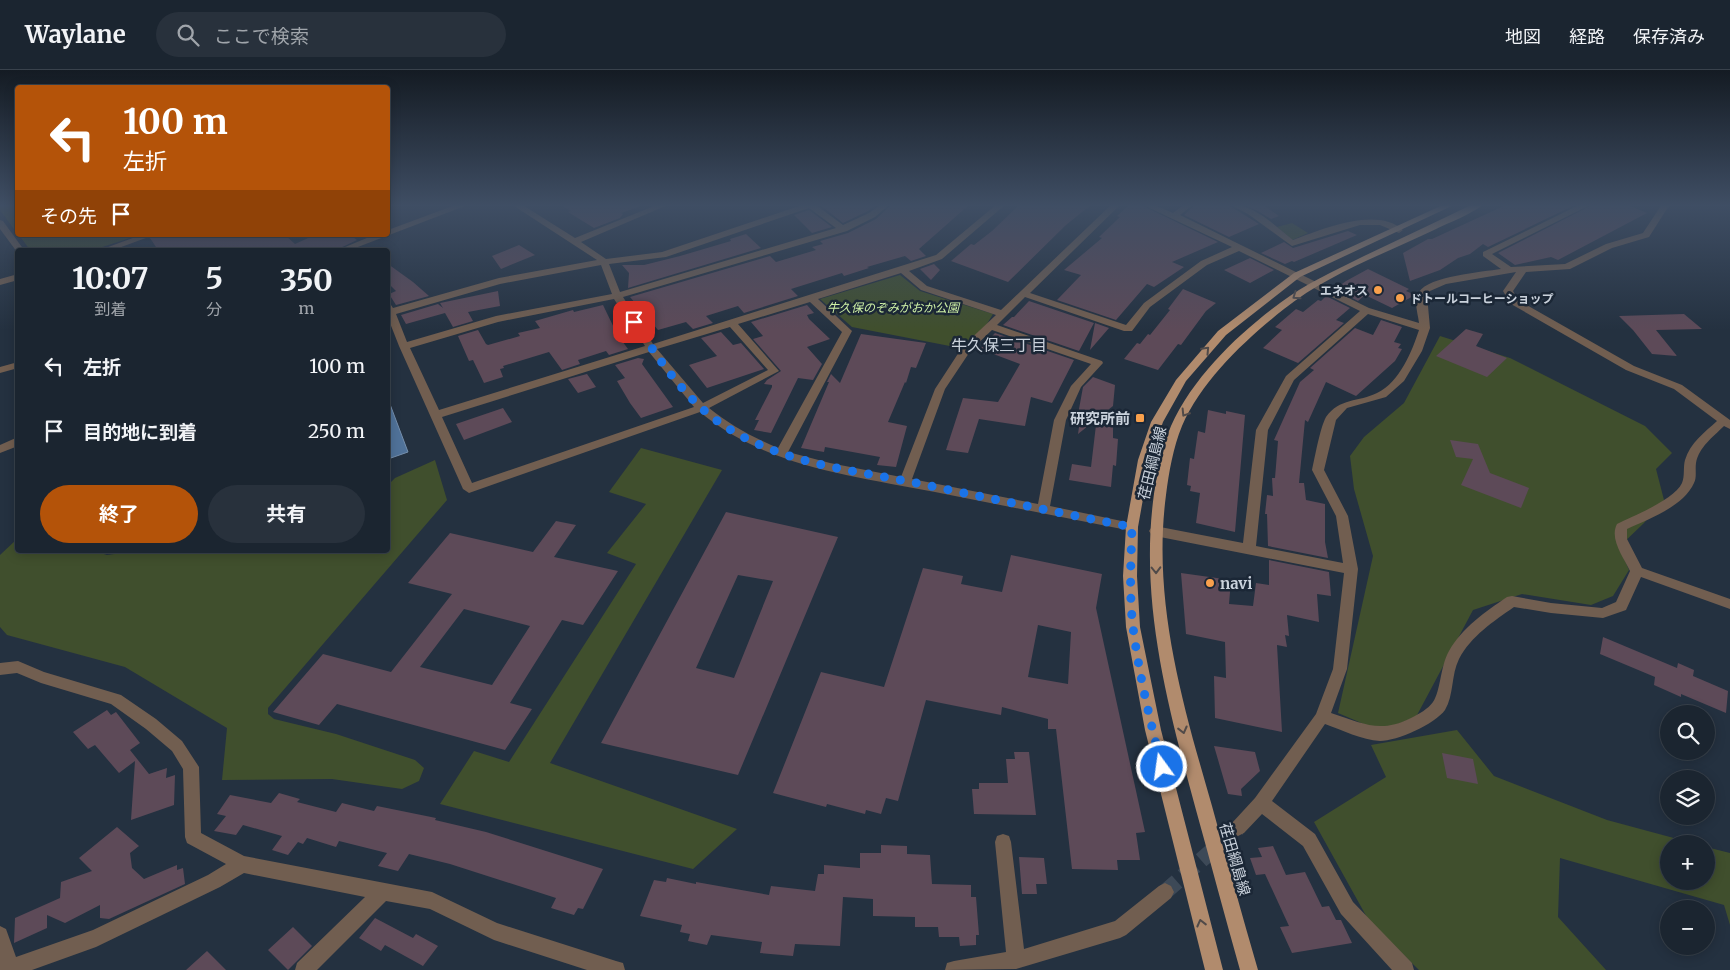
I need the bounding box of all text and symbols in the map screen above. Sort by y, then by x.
search box [156,12,506,57]
text: Waylane [25,19,126,50]
icon: search [174,21,202,49]
text: ここで検索 [214,24,309,48]
text: 地図 [1505,25,1541,48]
text: 経路 [1569,25,1605,48]
text: 保存済み [1633,25,1705,48]
text: 100 m [123,100,228,144]
icon: left [40,105,105,170]
text: 左折 [123,147,167,175]
icon: arrive [107,200,135,228]
text: その先 [40,204,97,228]
text: 10:07 [72,259,149,297]
text: 5 [206,259,223,297]
text: 350 [280,261,333,299]
place label: エネオス [1320,283,1368,298]
marker: エネオス [1372,284,1384,296]
one-way arrow [1292,290,1302,299]
place label: ドトールコーヒーショップ [1410,291,1554,306]
marker: ドトールコーヒーショップ [1394,292,1406,304]
text: m [299,298,314,318]
text: 到着 [94,299,126,319]
text: 分 [206,299,222,319]
park label: 牛久保のぞみがおか公園 [827,300,961,315]
pin [613,301,655,343]
icon: arrive [620,308,648,336]
district label: 牛久保三丁目 [951,335,1047,355]
one-way arrow [1200,347,1209,356]
icon: left [40,352,68,380]
text: 100 m [309,354,365,378]
text: 左折 [83,355,121,379]
one-way arrow [1182,407,1191,416]
place label: 研究所前 [1070,409,1130,428]
marker: 研究所前 [1134,412,1146,424]
icon: arrive [40,417,68,445]
text: 250 m [308,419,365,443]
text: 目的地に到着 [83,420,197,444]
street label: 荏田綱島線 [1134,424,1170,502]
button: 終了 [40,485,198,543]
button: 共有 [208,485,365,543]
one-way arrow [1151,567,1161,575]
place label: navi [1220,574,1252,593]
marker: navi [1204,577,1216,589]
map controls [1660,705,1715,955]
button: search [1660,705,1715,760]
one-way arrow [1177,726,1187,734]
position arrow [1135,740,1187,792]
button: layers [1660,770,1715,825]
street label: 荏田綱島線 [1216,820,1254,898]
button: + [1660,835,1715,890]
button: − [1660,900,1715,955]
one-way arrow [1197,919,1207,927]

